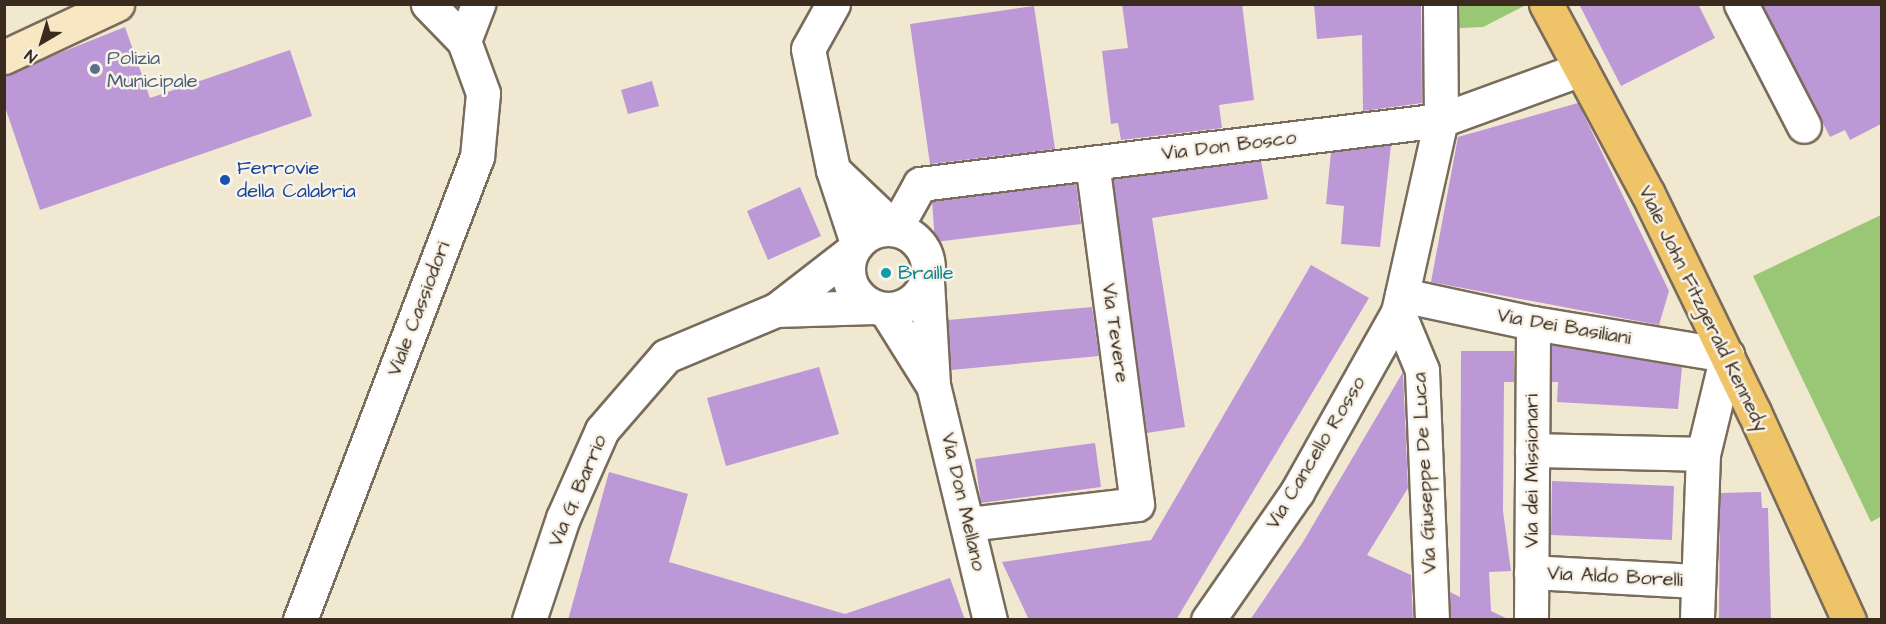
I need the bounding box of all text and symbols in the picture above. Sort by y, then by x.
north arrow [12,12,72,72]
text: N [20,44,42,68]
place label: Polizia Municipale [107,46,198,93]
marker: Polizia Municipale [88,62,102,76]
street label: Via Don Bosco [1160,126,1298,166]
place label: Ferrovie della Calabria [237,156,356,203]
marker: Ferrovie della Calabria [218,173,232,187]
street label: Viale John Fitzgerald Kennedy [1633,182,1773,436]
street label: Viale Cassiodori [382,238,456,380]
place label: Braille [898,261,954,285]
marker: Braille [879,266,893,280]
street label: Via Tevere [1096,282,1134,384]
street label: Via Dei Basiliani [1495,303,1633,351]
street label: Via Cancello Rosso [1261,372,1371,534]
street label: Via Giuseppe De Luca [1408,372,1442,574]
street label: Via dei Missionari [1520,394,1544,548]
street label: Via G. Barrio [544,431,612,551]
street label: Via Don Mellano [935,431,991,573]
street label: Via Aldo Borelli [1547,561,1683,593]

